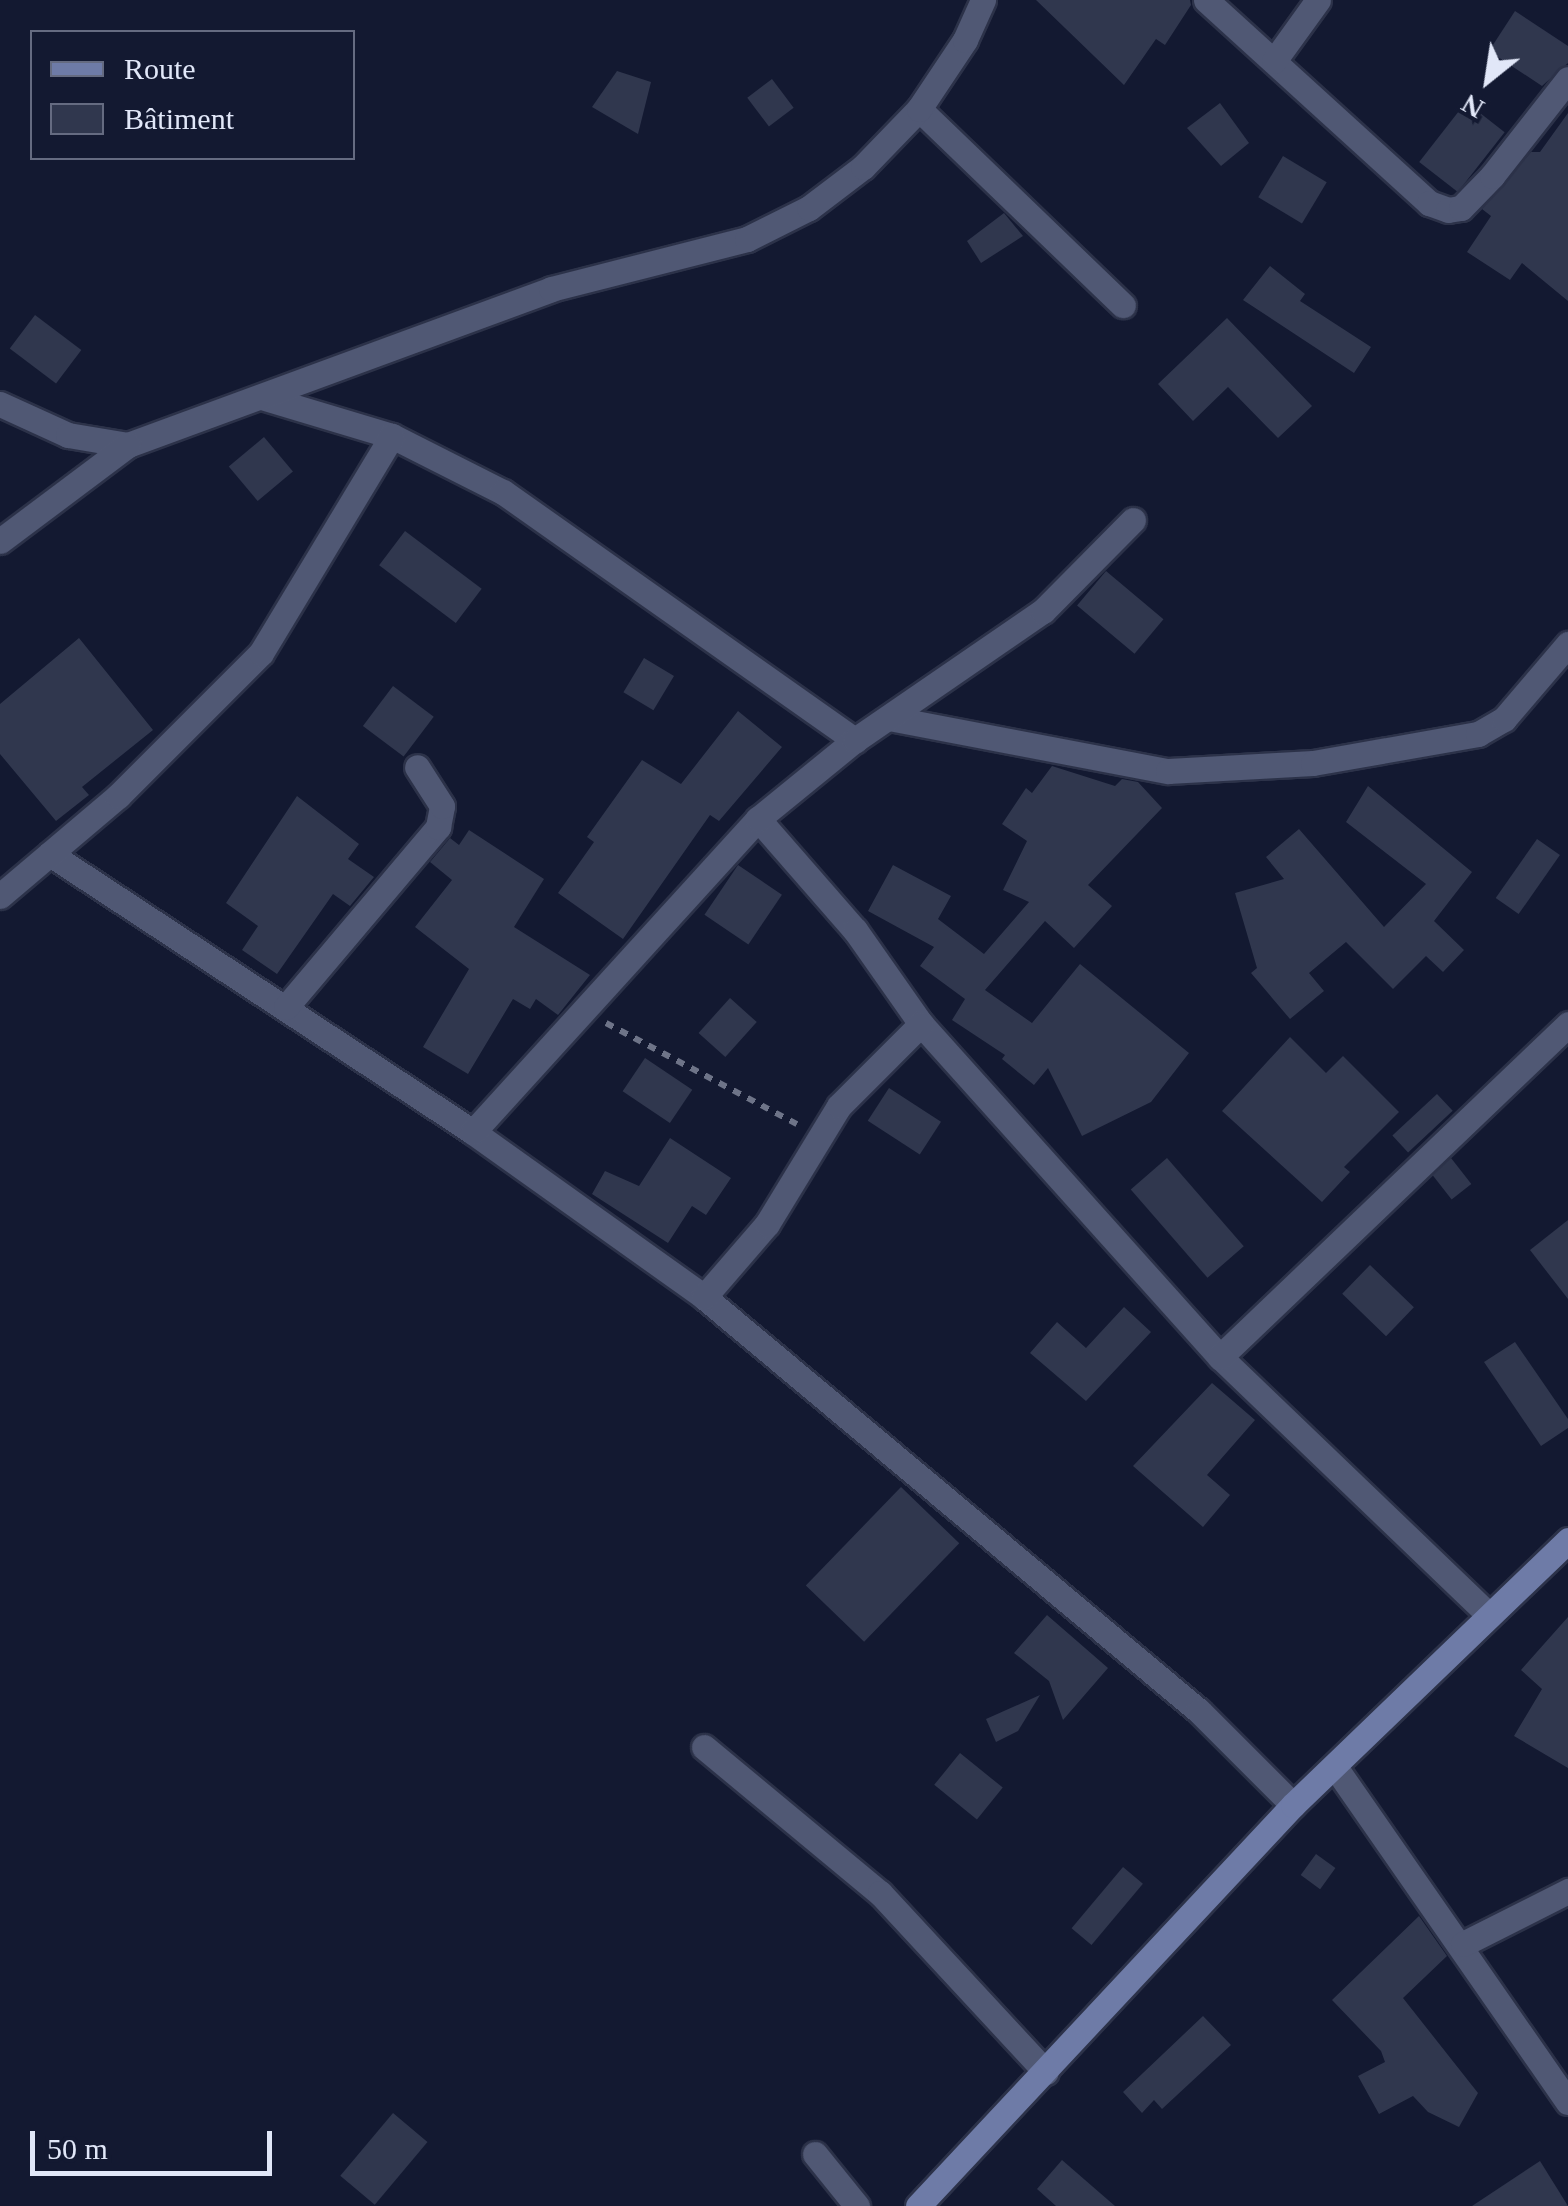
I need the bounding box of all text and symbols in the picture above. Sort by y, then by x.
legend [30,30,355,160]
north arrow [1438,30,1538,130]
text: Route [124,52,196,85]
text: N [1456,88,1489,125]
text: Bâtiment [124,102,234,135]
scale bar [35,2111,278,2173]
text: 50 m [47,2132,108,2165]

